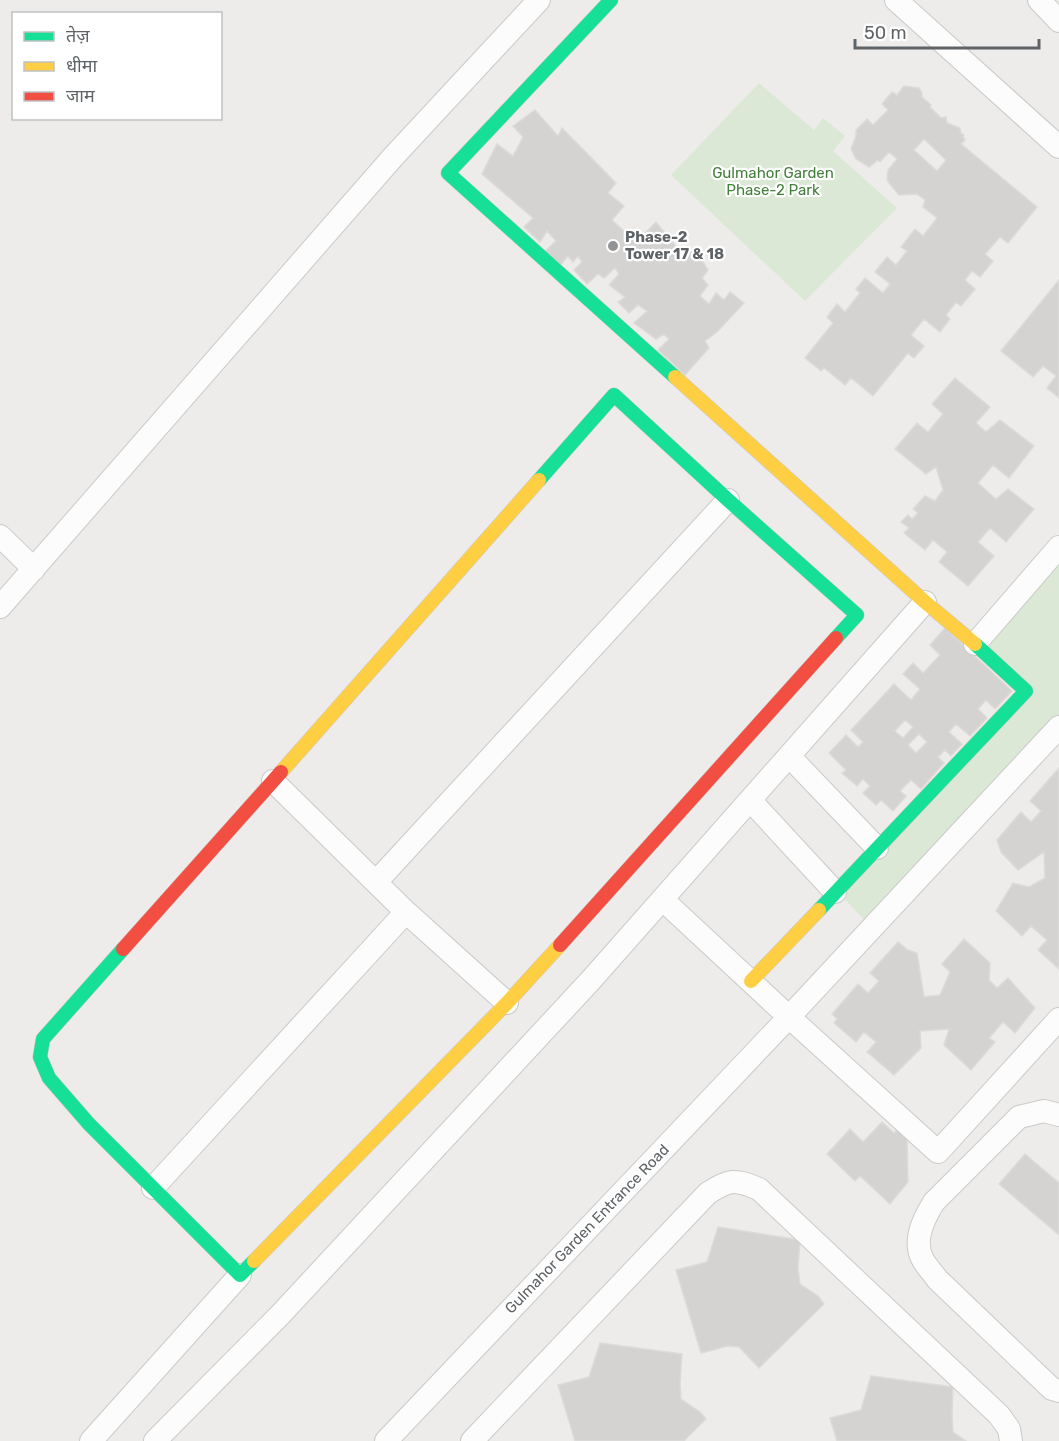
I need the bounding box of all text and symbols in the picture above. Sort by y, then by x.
legend [12,12,222,120]
scale bar [855,12,1040,50]
text: 50 m [864,22,907,44]
text: तेज़ [66,25,90,47]
text: धीमा [66,55,97,77]
text: जाम [66,85,96,107]
park label: Gulmahor Garden Phase-2 Park [712,164,834,199]
place label: Phase-2 Tower 17 & 18 [625,228,724,263]
marker: Phase-2 Tower 17 & 18 [606,239,620,253]
street label: Gulmahor Garden Entrance Road [501,1141,673,1317]

